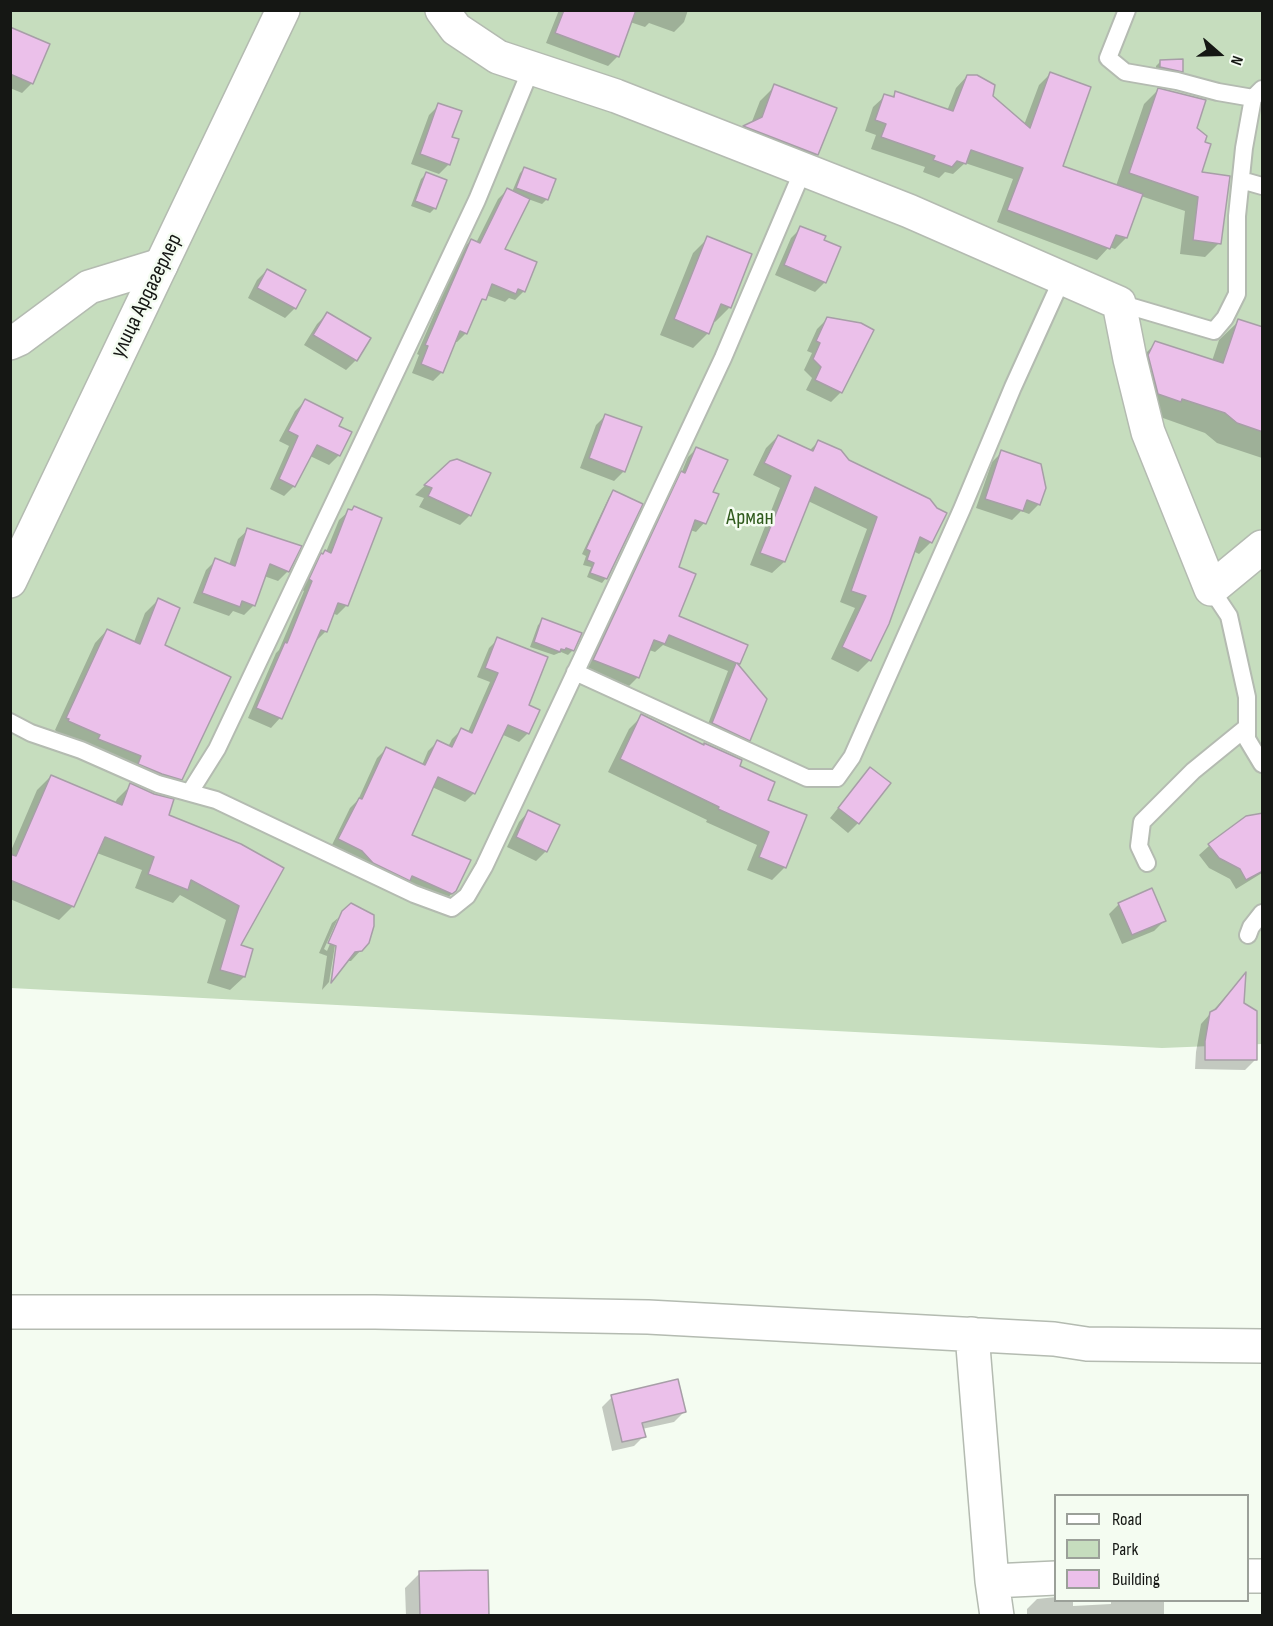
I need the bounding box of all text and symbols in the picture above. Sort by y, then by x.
north arrow [1189,24,1249,84]
text: N [1226,53,1247,68]
street label: улица Ардагерлер [106,230,188,362]
park label: Арман [726,505,774,531]
legend [1054,1494,1249,1602]
text: Road [1112,1509,1142,1530]
text: Park [1112,1539,1138,1560]
text: Building [1112,1569,1160,1590]

